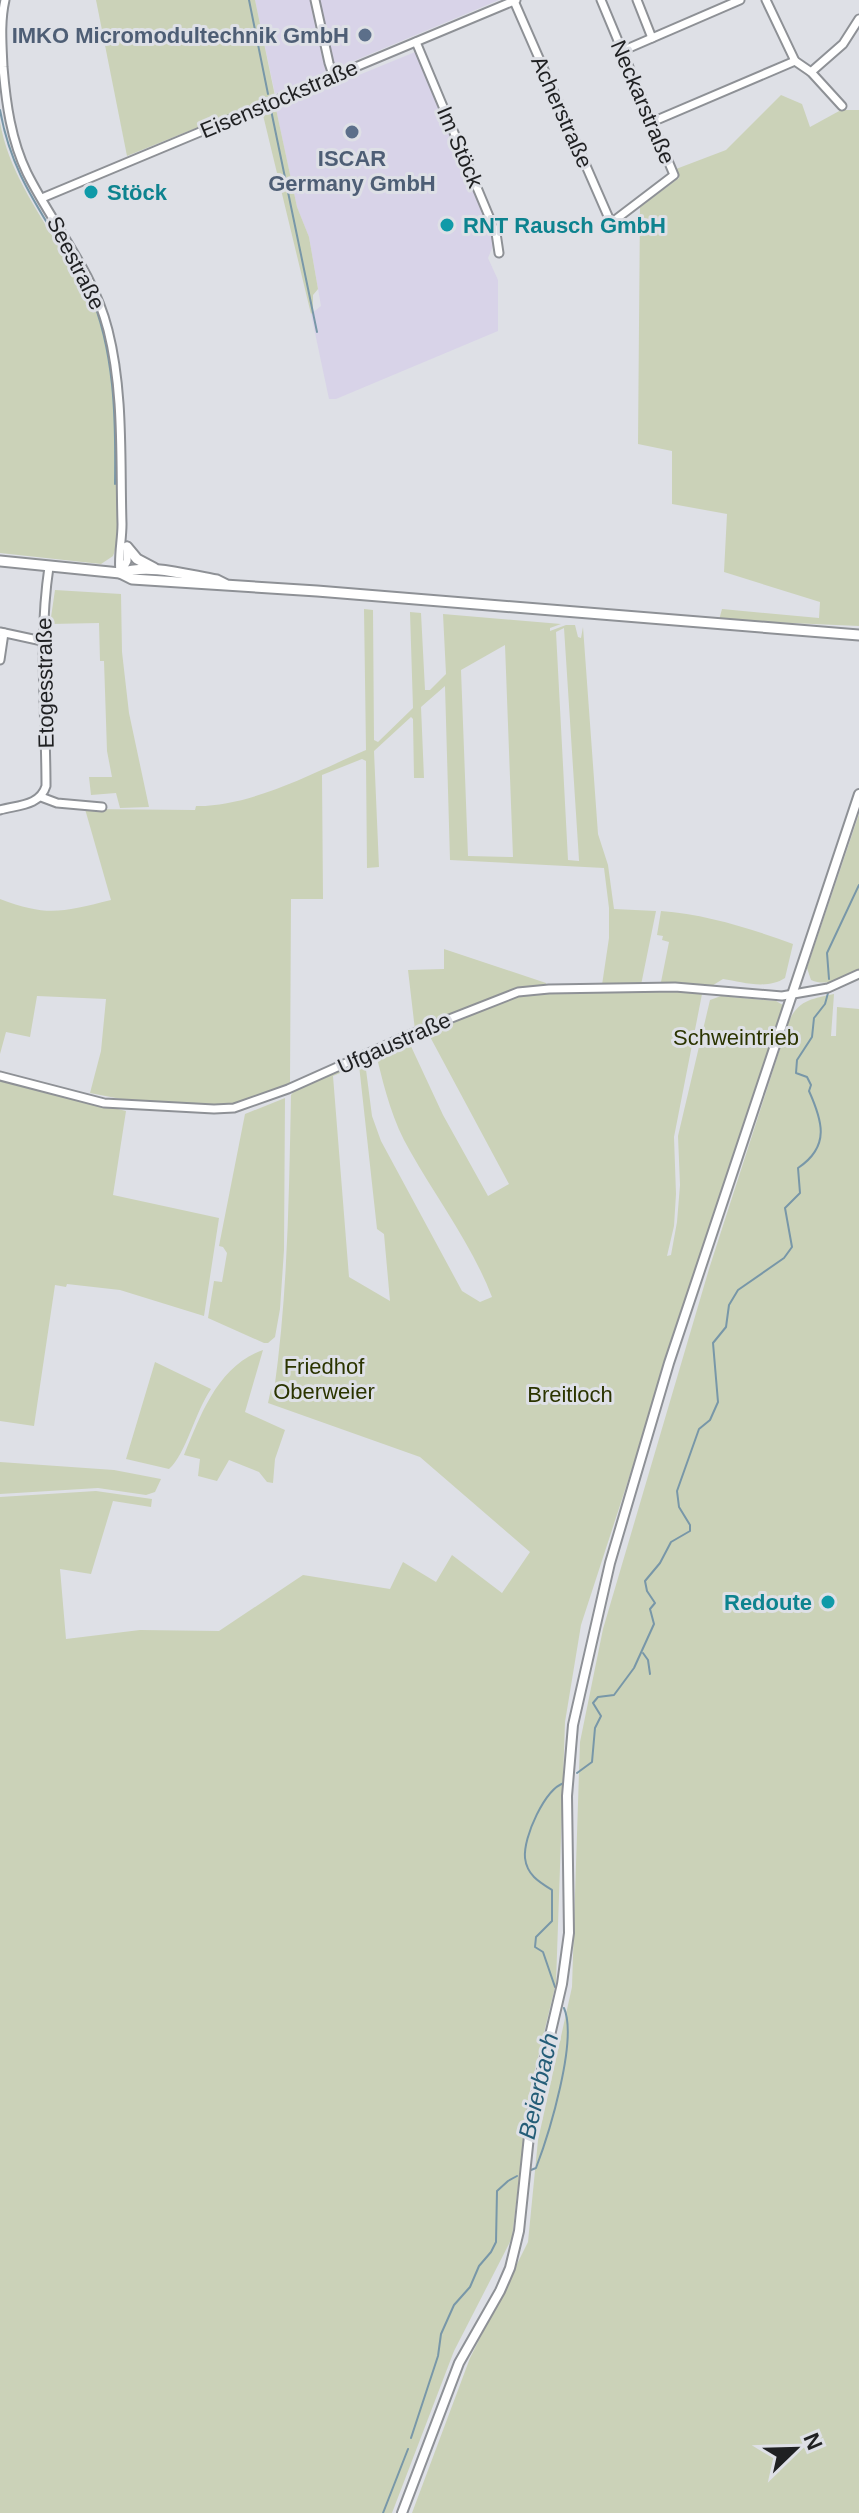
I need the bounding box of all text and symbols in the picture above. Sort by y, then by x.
place label: IMKO Micromodultechnik GmbH [12,23,349,48]
marker: IMKO Micromodultechnik GmbH [356,26,374,44]
street label: Neckarstraße [606,36,680,168]
street label: Acherstraße [526,52,598,172]
street label: Eisenstockstraße [196,55,362,143]
street label: Im Stöck [432,103,489,192]
marker: ISCAR Germany GmbH [343,123,361,141]
place label: ISCAR Germany GmbH [268,146,436,196]
place label: Stöck [107,180,168,205]
marker: Stöck [82,183,100,201]
street label: Seestraße [42,212,110,314]
place label: RNT Rausch GmbH [463,213,666,238]
marker: RNT Rausch GmbH [438,216,456,234]
street label: Etogesstraße [31,617,59,749]
street label: Ufgaustraße [334,1007,454,1079]
park label: Schweintrieb [673,1025,799,1050]
park label: Friedhof Oberweier [273,1354,375,1404]
park label: Breitloch [527,1382,613,1407]
place label: Redoute [724,1590,812,1615]
marker: Redoute [819,1593,837,1611]
water label: Beierbach [513,2030,563,2142]
north arrow [755,2409,835,2489]
text: N [798,2429,828,2454]

